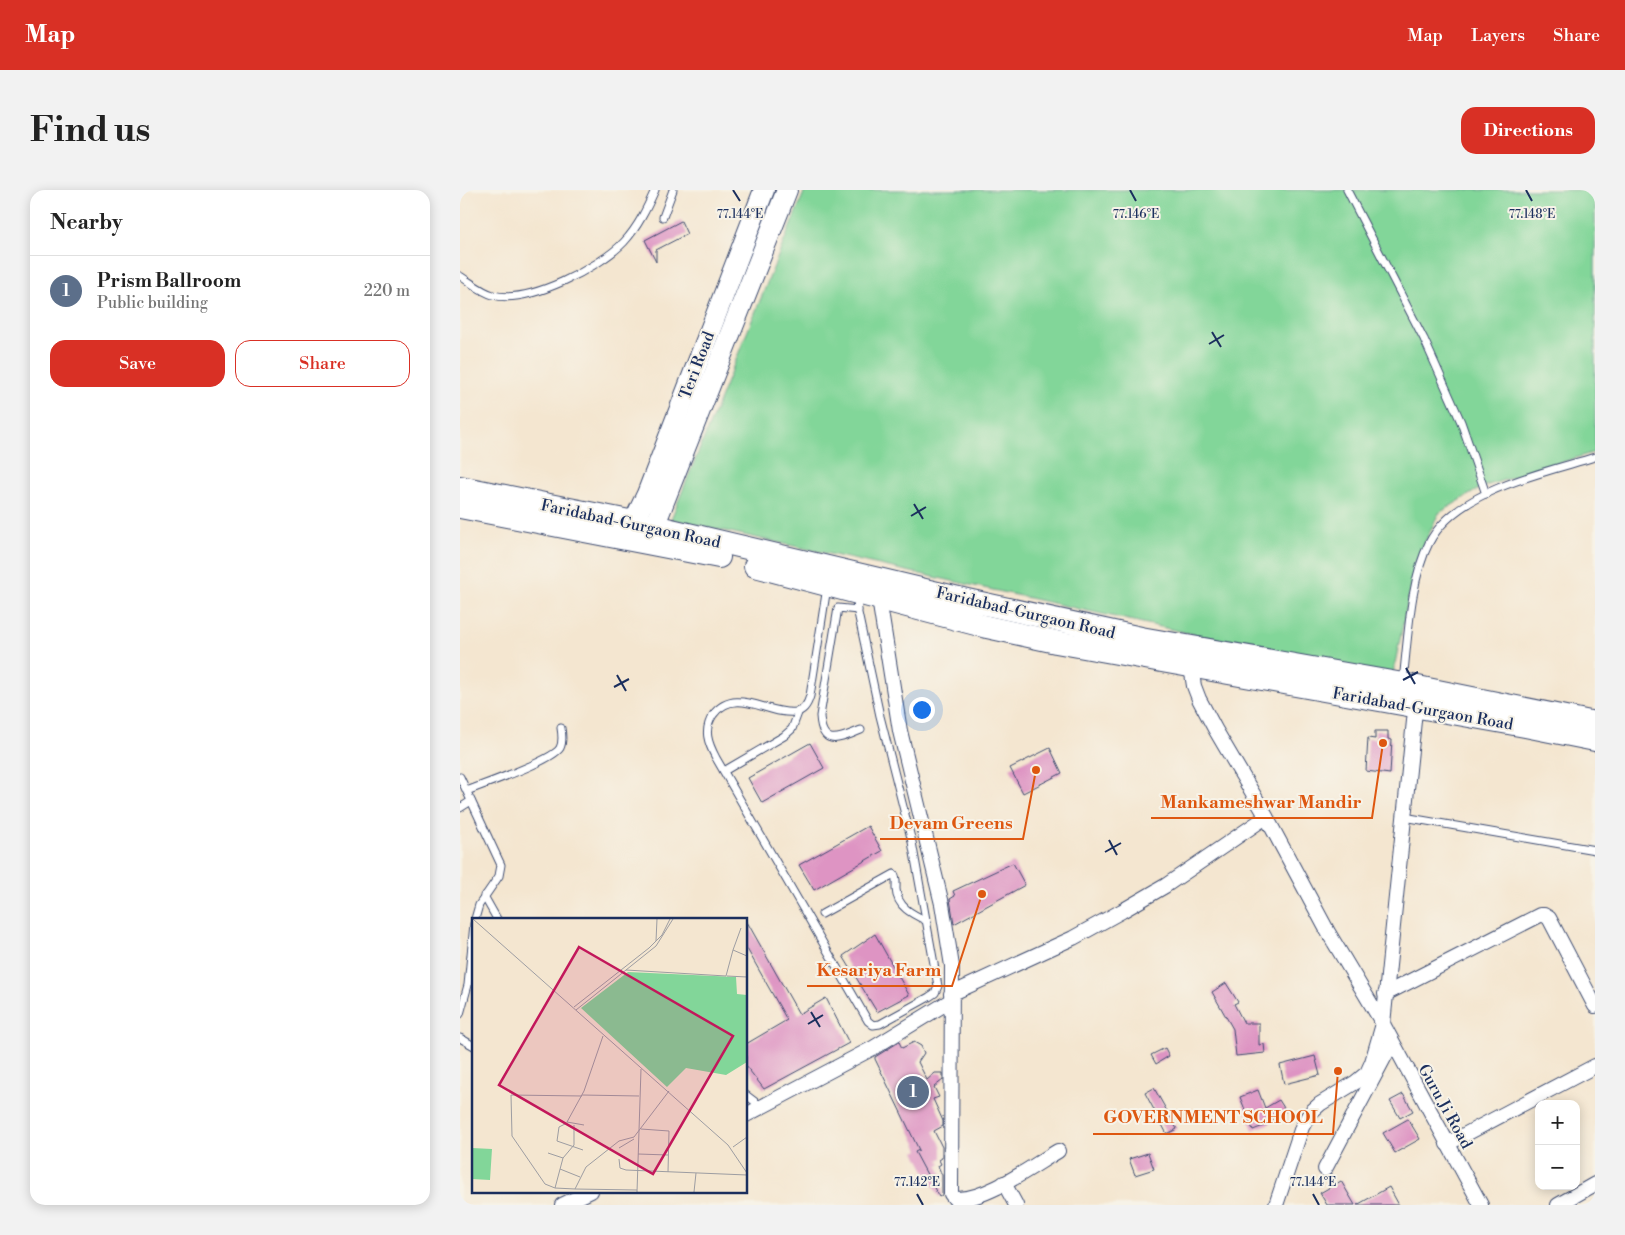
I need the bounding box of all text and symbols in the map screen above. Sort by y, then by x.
text: Map [25,20,75,50]
text: Map [1408,24,1443,47]
text: Layers [1471,24,1525,47]
text: Share [1553,24,1600,47]
button: Directions [1461,107,1595,154]
text: Find us [30,109,150,152]
text: 77.144°E [717,207,763,222]
text: 77.146°E [1113,207,1159,222]
text: 77.148°E [1509,207,1555,222]
text: Nearby [50,210,123,236]
text: Prism Ballroom [97,269,241,293]
text: 1 [62,281,70,301]
text: 220 m [364,281,410,301]
text: Public building [97,293,208,313]
street label: Teri Road [675,329,719,402]
button: Save [50,340,225,387]
button: Share [235,340,410,387]
street label: Faridabad-Gurgaon Road [539,495,723,553]
street label: Faridabad-Gurgaon Road [934,583,1117,643]
street label: Faridabad-Gurgaon Road [1331,683,1515,735]
your location [909,697,935,723]
callout: Mankameshwar Mandir [1151,785,1372,818]
text: Mankameshwar Mandir [1160,791,1362,814]
callout: Devam Greens [880,806,1023,839]
text: Devam Greens [889,812,1013,835]
inset map [472,918,748,1192]
callout: Kesariya Farm [807,953,952,986]
text: Kesariya Farm [817,959,942,982]
street label: Guru Ji Road [1414,1061,1477,1152]
pin: 1 [897,1073,929,1111]
map controls [1535,1100,1580,1190]
button: + [1535,1100,1580,1145]
callout: GOVERNMENT SCHOOL [1093,1101,1333,1134]
text: GOVERNMENT SCHOOL [1103,1106,1323,1129]
button: − [1535,1145,1580,1190]
text: 77.142°E [894,1175,940,1190]
text: 77.144°E [1290,1175,1336,1190]

